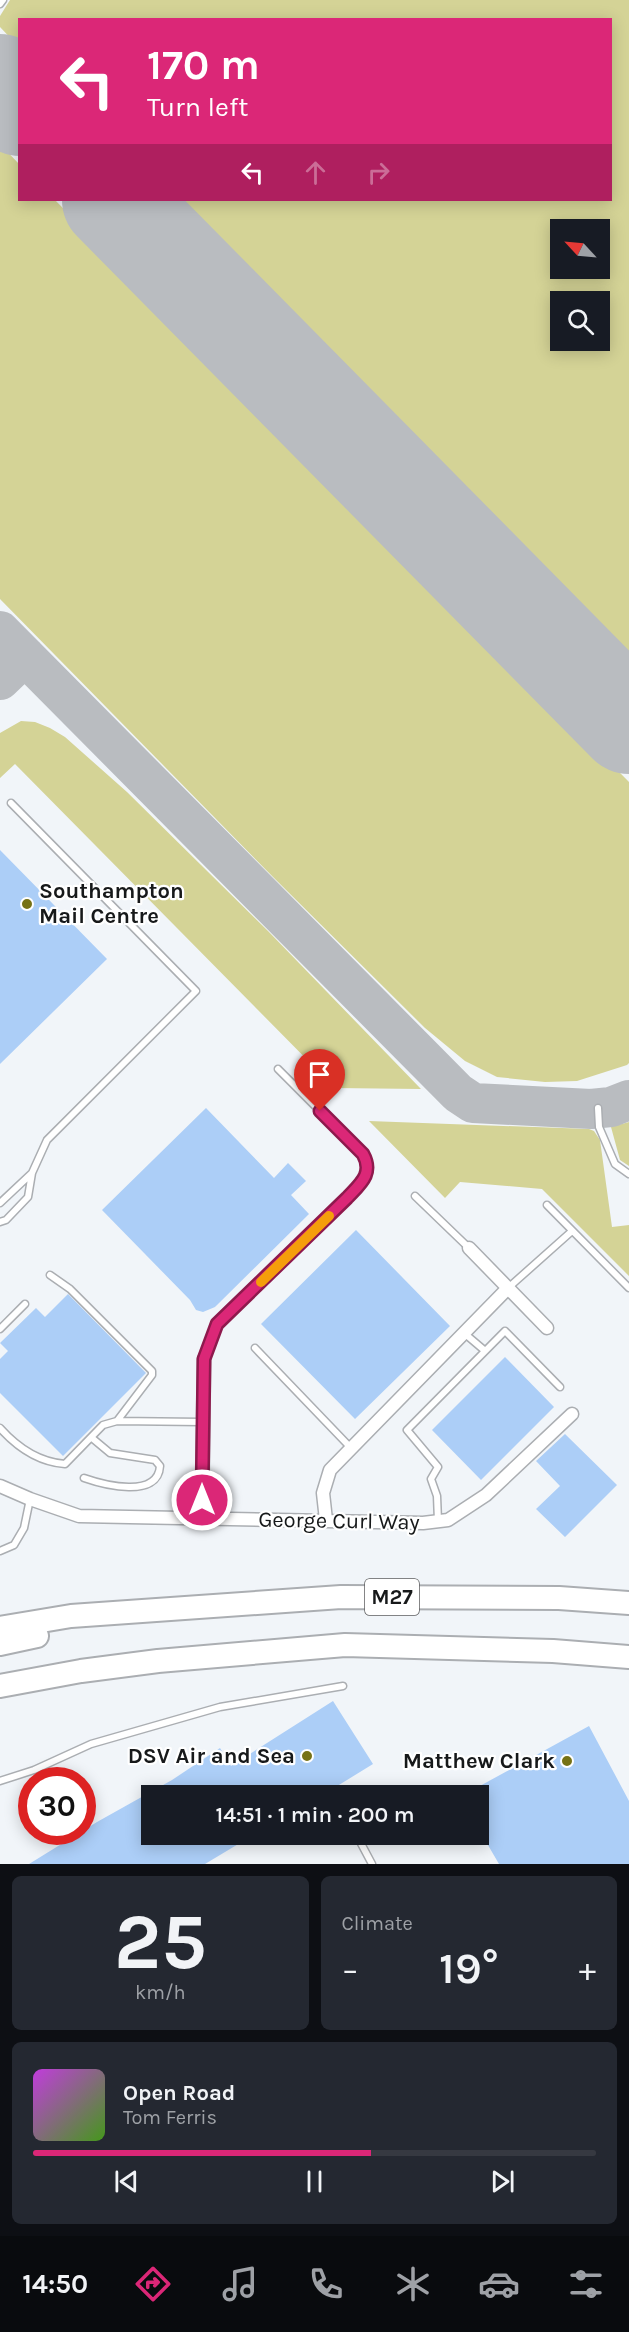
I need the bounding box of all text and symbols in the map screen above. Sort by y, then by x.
text: 170 m [147,40,260,90]
icon: left [48,42,126,120]
text: Turn left [147,91,248,123]
icon: left [236,156,269,189]
icon: ahead [299,156,332,189]
icon: right [362,156,395,189]
north arrow [550,219,610,279]
map controls [550,219,610,351]
button: search [550,291,610,351]
place label: Southampton Mail Centre [39,878,184,929]
marker: Southampton Mail Centre [20,897,34,911]
pin [294,1049,345,1111]
icon: arrive [303,1058,336,1091]
position arrow [170,1468,234,1532]
street label: George Curl Way [258,1507,420,1535]
road number: M27 [365,1579,419,1615]
place label: DSV Air and Sea [128,1743,295,1769]
place label: Matthew Clark [403,1748,555,1774]
marker: DSV Air and Sea [300,1749,314,1763]
marker: Matthew Clark [560,1754,574,1768]
speed limit sign: 30 [18,1767,96,1845]
text: 14:51 · 1 min · 200 m [216,1802,414,1828]
text: 25 [114,1896,207,1988]
text: Climate [342,1912,413,1935]
text: 19° [439,1942,499,1994]
text: − [342,1950,359,1988]
text: + [579,1950,596,1988]
text: km/h [135,1981,186,2004]
text: Open Road [123,2080,235,2106]
text: Tom Ferris [123,2106,217,2129]
icon: previous [110,2165,143,2198]
icon: pause [298,2165,331,2198]
icon: next [486,2165,519,2198]
icon: directions [132,2263,174,2305]
icon: music [219,2263,261,2305]
icon: phone [305,2263,347,2305]
icon: climate [392,2263,434,2305]
icon: car [478,2263,520,2305]
icon: filters [565,2263,607,2305]
text: 14:50 [22,2268,88,2300]

